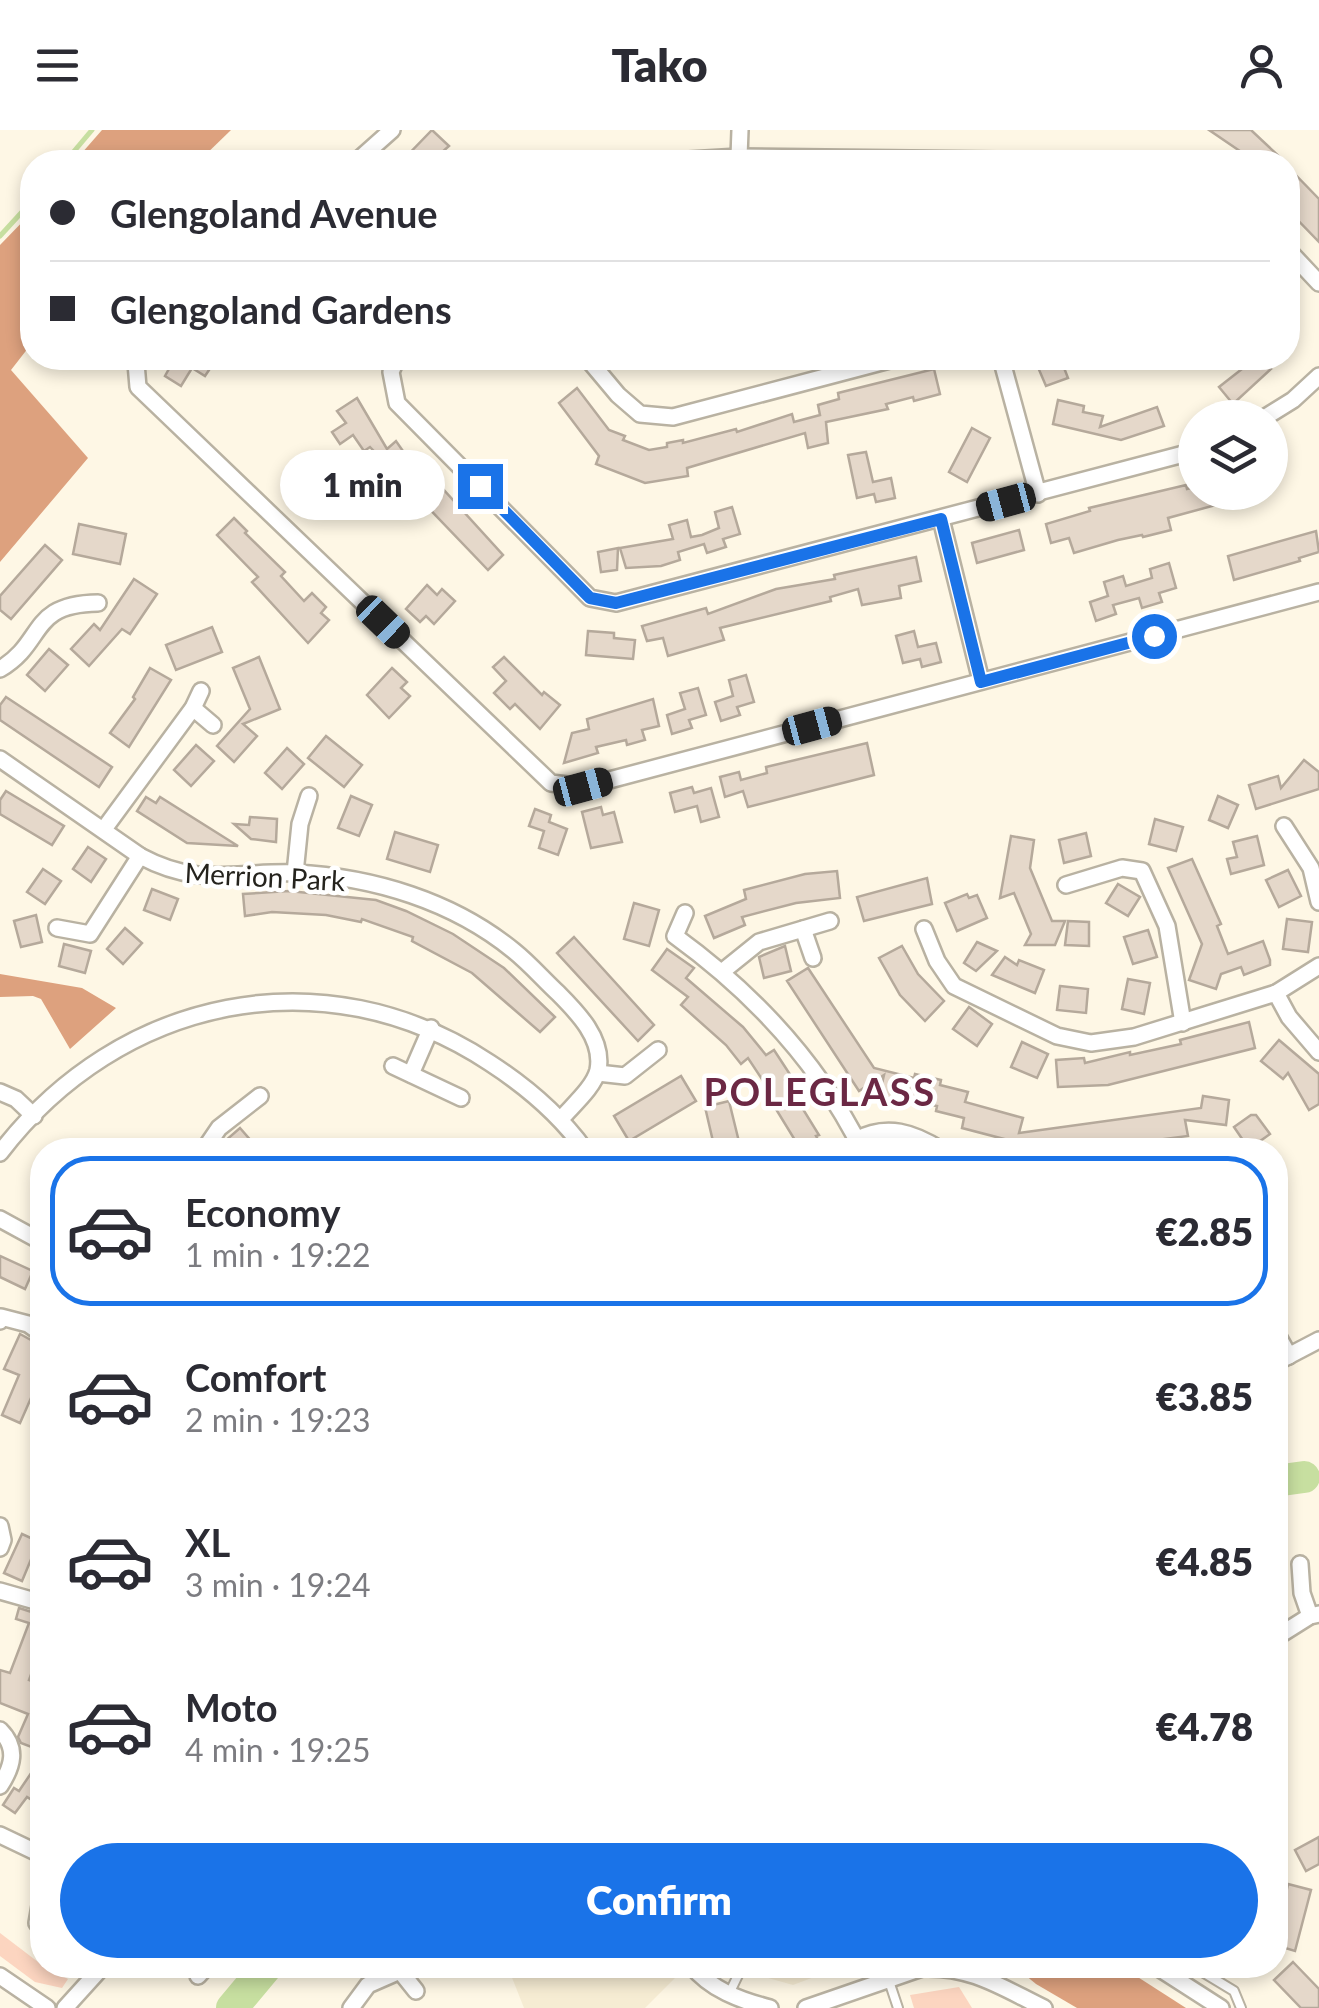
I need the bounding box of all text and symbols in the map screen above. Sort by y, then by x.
icon: menu [30,38,85,93]
text: Tako [611,38,708,92]
icon: person [1234,38,1289,93]
text: Glengoland Avenue [110,190,438,236]
text: Glengoland Gardens [110,286,452,332]
map controls [1178,400,1288,510]
button: layers [1178,400,1288,510]
callout: 1 min [280,451,445,521]
route end [458,464,503,509]
text: 1 min [323,465,402,504]
car [973,480,1039,524]
car [351,590,415,654]
route start [1132,614,1177,659]
car [779,704,845,748]
car [550,765,616,809]
street label: Merrion Park [184,855,347,897]
district label: POLEGLASS [703,1068,937,1114]
icon: car [65,1186,155,1276]
text: Economy [185,1189,340,1235]
text: €2.85 [1156,1208,1253,1254]
text: 1 min · 19:22 [185,1235,371,1274]
icon: car [65,1351,155,1441]
text: Comfort [185,1354,326,1400]
text: €3.85 [1156,1373,1253,1419]
text: 2 min · 19:23 [185,1400,371,1439]
icon: car [65,1516,155,1606]
text: XL [185,1519,230,1565]
text: €4.85 [1156,1538,1253,1584]
text: 3 min · 19:24 [185,1565,371,1604]
icon: car [65,1681,155,1771]
text: Moto [185,1684,278,1730]
text: €4.78 [1156,1703,1253,1749]
text: 4 min · 19:25 [185,1730,371,1769]
button: Confirm [60,1843,1258,1958]

